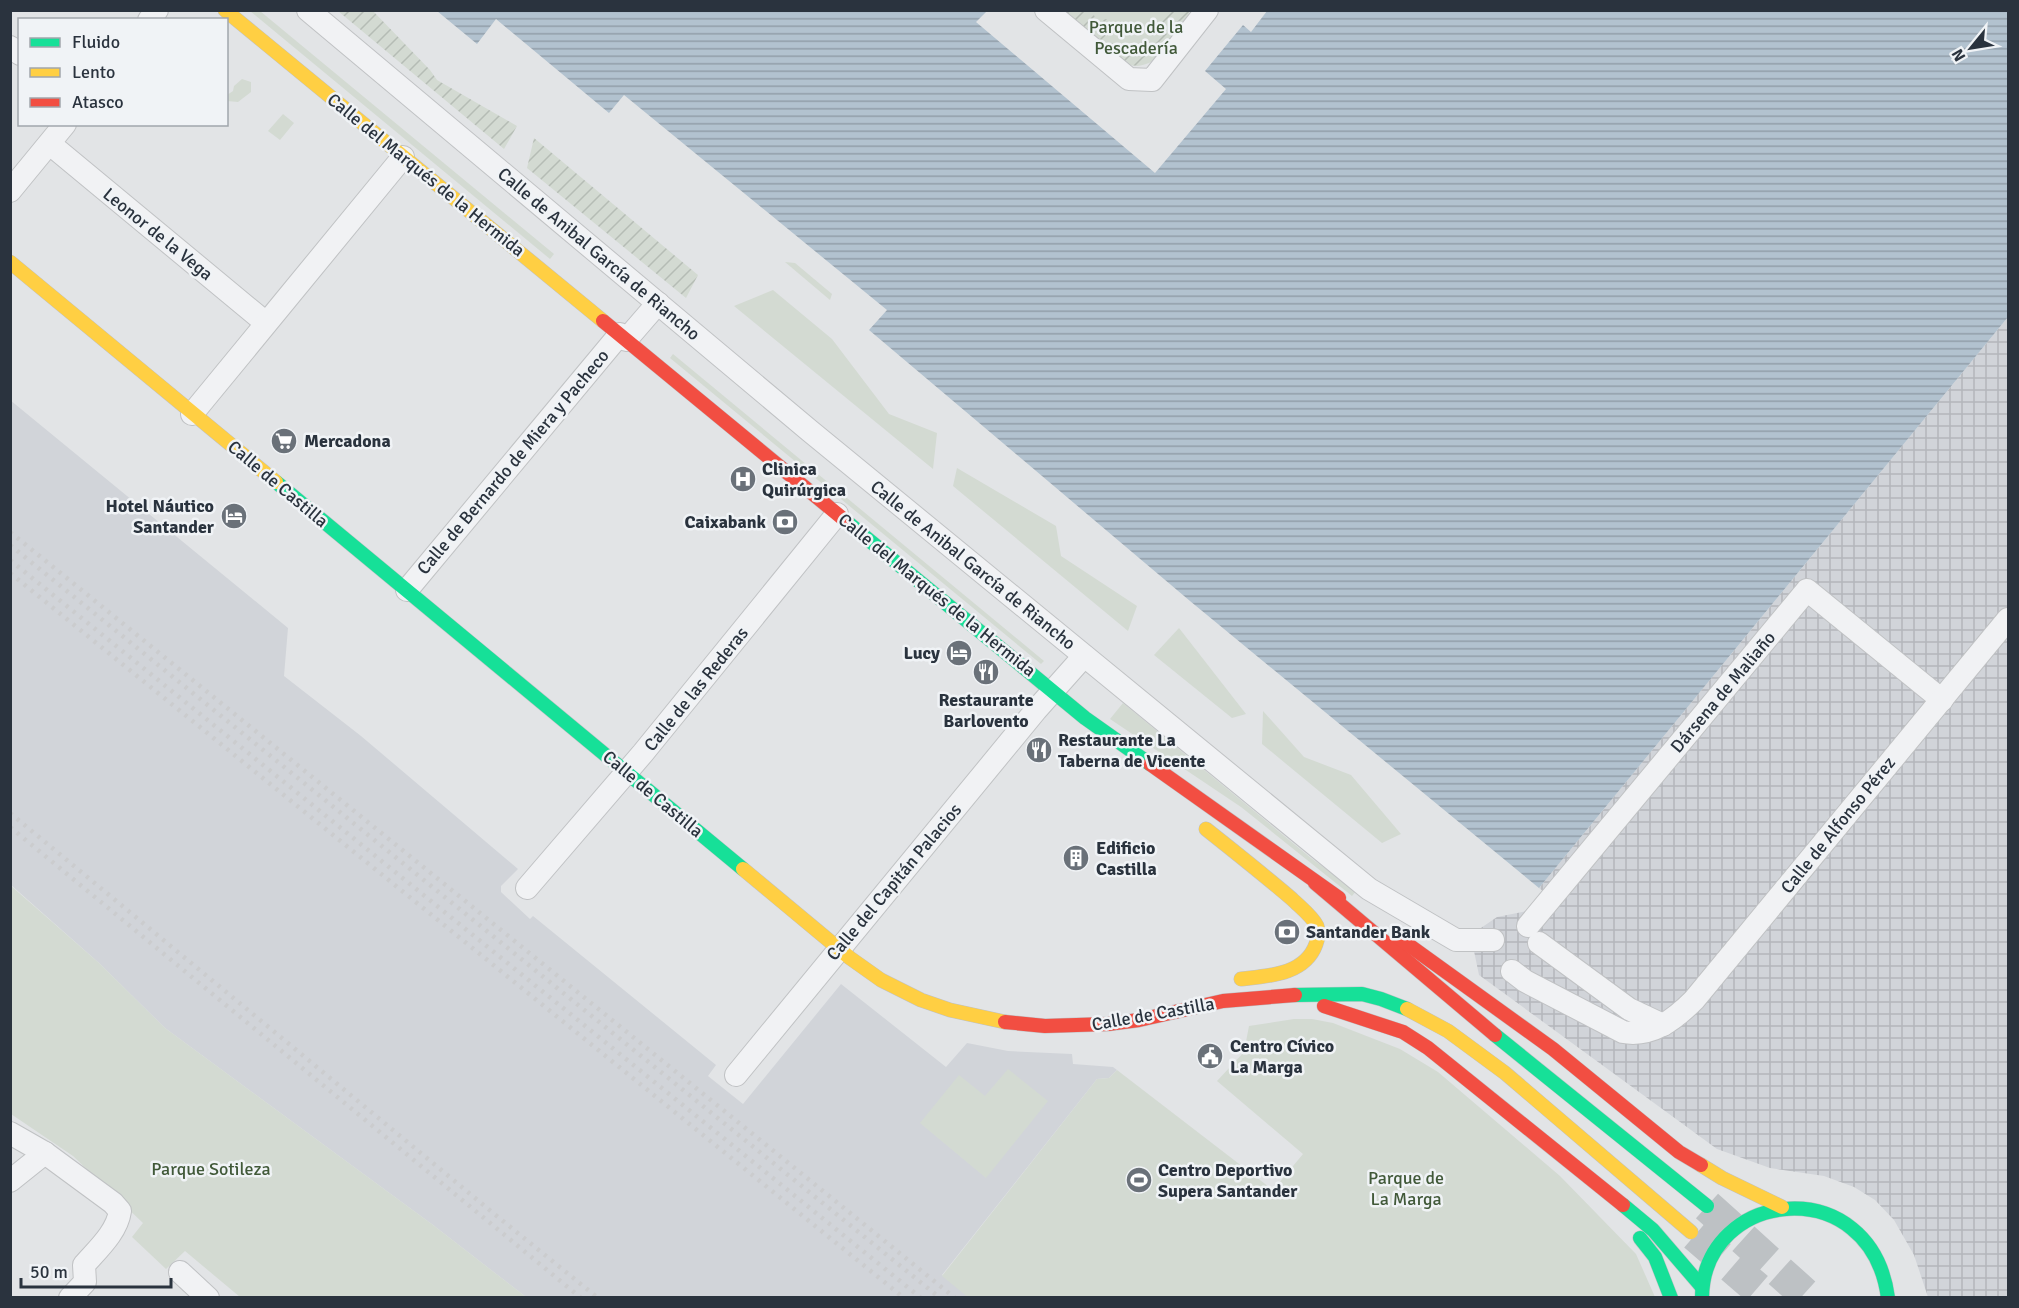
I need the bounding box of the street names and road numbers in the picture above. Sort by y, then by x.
street label: Calle del Marqués de la Hermida [323,89,529,261]
street label: Calle de Anibal García de Riancho [493,163,705,345]
street label: Leonor de la Vega [99,183,217,285]
street label: Calle de Bernardo de Miera y Pacheco [412,345,614,579]
street label: Calle de Castilla [223,436,333,532]
street label: Calle de Anibal García de Riancho [866,475,1080,655]
street label: Calle del Marqués de la Hermida [834,509,1040,681]
street label: Calle de las Rederas [639,622,753,756]
street label: Dársena de Maliaño [1666,627,1780,757]
street label: Calle de Castilla [598,746,708,842]
street label: Calle de Alfonso Pérez [1776,752,1900,898]
street label: Calle del Capitán Palacios [822,799,966,965]
street label: Calle de Castilla [1090,992,1216,1036]

